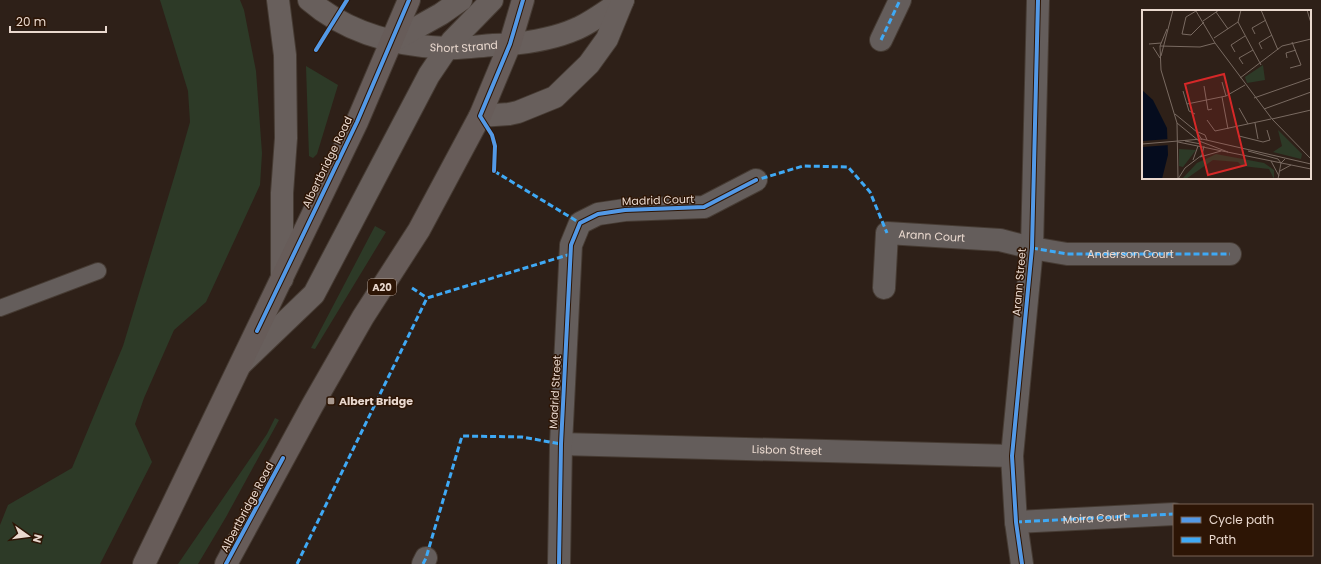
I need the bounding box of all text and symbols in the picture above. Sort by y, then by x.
scale bar [10,8,106,34]
inset map [1142,10,1311,179]
text: 20 m [16,13,46,30]
street label: Short Strand [429,37,498,56]
street label: Albertbridge Road [298,114,356,210]
street label: Madrid Court [622,191,694,209]
street label: Arann Court [898,226,966,246]
street label: Anderson Court [1087,246,1174,262]
street label: Arann Street [1008,247,1030,317]
road number: A20 [368,279,396,295]
street label: Madrid Street [545,355,565,429]
place label: Albert Bridge [339,393,413,409]
marker: Albert Bridge [326,396,336,406]
street label: Lisbon Street [752,441,822,459]
street label: Albertbridge Road [216,459,278,555]
legend [1173,504,1313,556]
street label: Moira Court [1062,508,1127,528]
text: Cycle path [1209,511,1274,528]
north arrow [8,516,48,556]
text: Path [1209,531,1236,548]
text: N [29,532,46,544]

